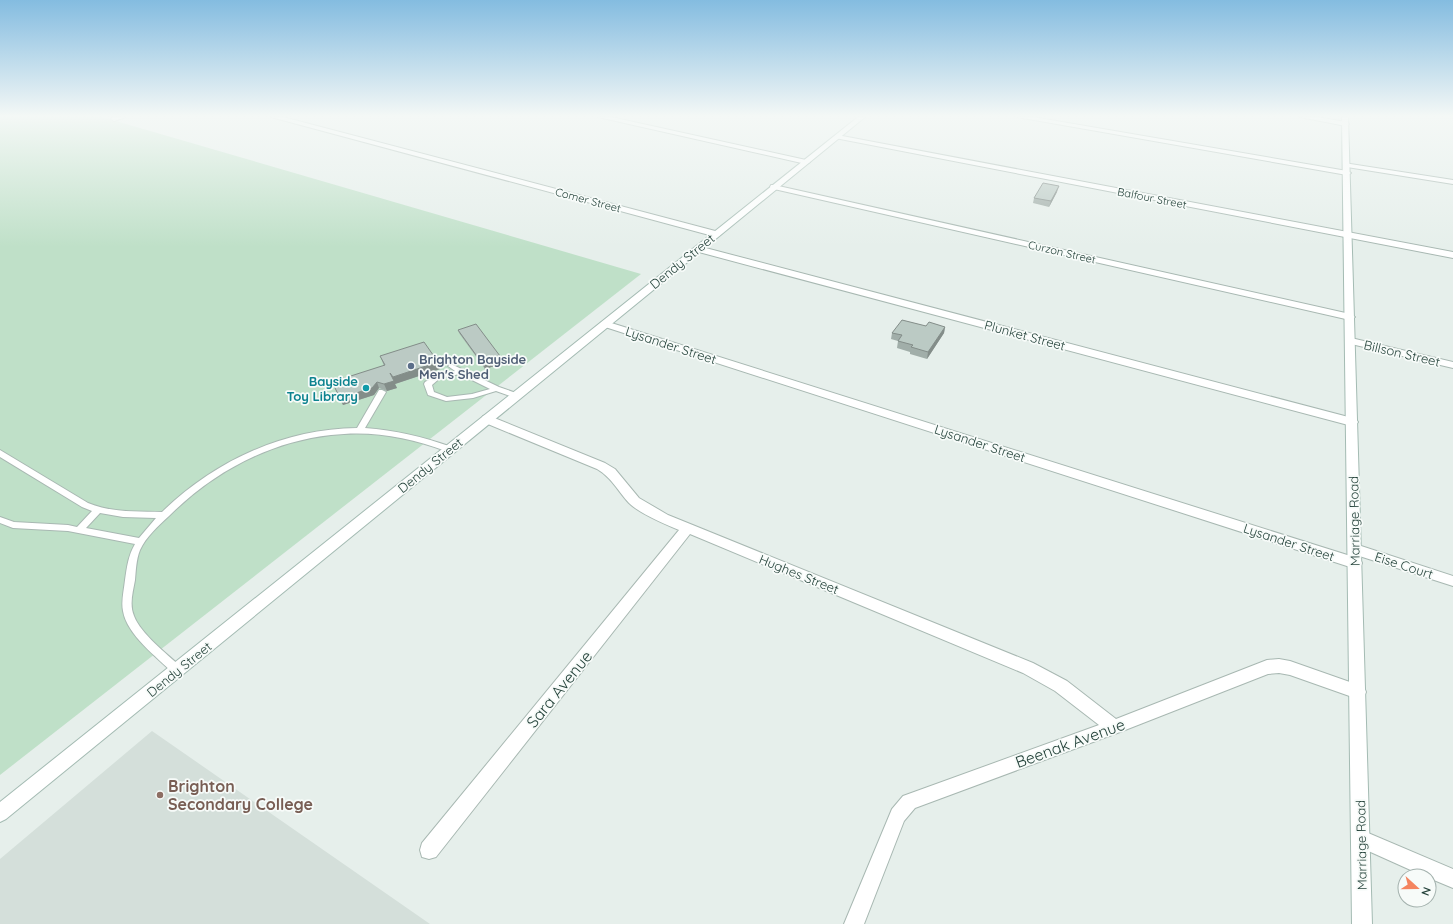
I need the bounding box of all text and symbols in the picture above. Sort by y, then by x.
street label: Balfour Street [1116,184,1188,212]
street label: Comer Street [554,185,623,216]
street label: Dendy Street [646,230,718,292]
street label: Curzon Street [1027,237,1097,267]
street label: Plunket Street [983,317,1067,353]
street label: Lysander Street [623,323,719,367]
street label: Billson Street [1362,336,1442,370]
place label: Brighton Bayside Men's Shed [419,351,527,382]
marker: Brighton Bayside Men's Shed [406,361,416,371]
place label: Bayside Toy Library [287,373,358,404]
marker: Bayside Toy Library [361,383,371,393]
street label: Lysander Street [932,421,1028,465]
street label: Dendy Street [394,434,466,496]
street label: Marriage Road [1345,476,1363,566]
street label: Lysander Street [1241,520,1337,564]
street label: Eise Court [1373,548,1435,582]
street label: Hughes Street [757,551,841,597]
street label: Dendy Street [143,638,215,700]
street label: Sara Avenue [522,646,596,732]
street label: Beenak Avenue [1013,714,1127,772]
place label: Brighton Secondary College [168,776,313,814]
marker: Brighton Secondary College [155,790,165,800]
street label: Marriage Road [1352,800,1370,890]
north arrow [1397,868,1437,908]
text: N [1418,885,1434,898]

